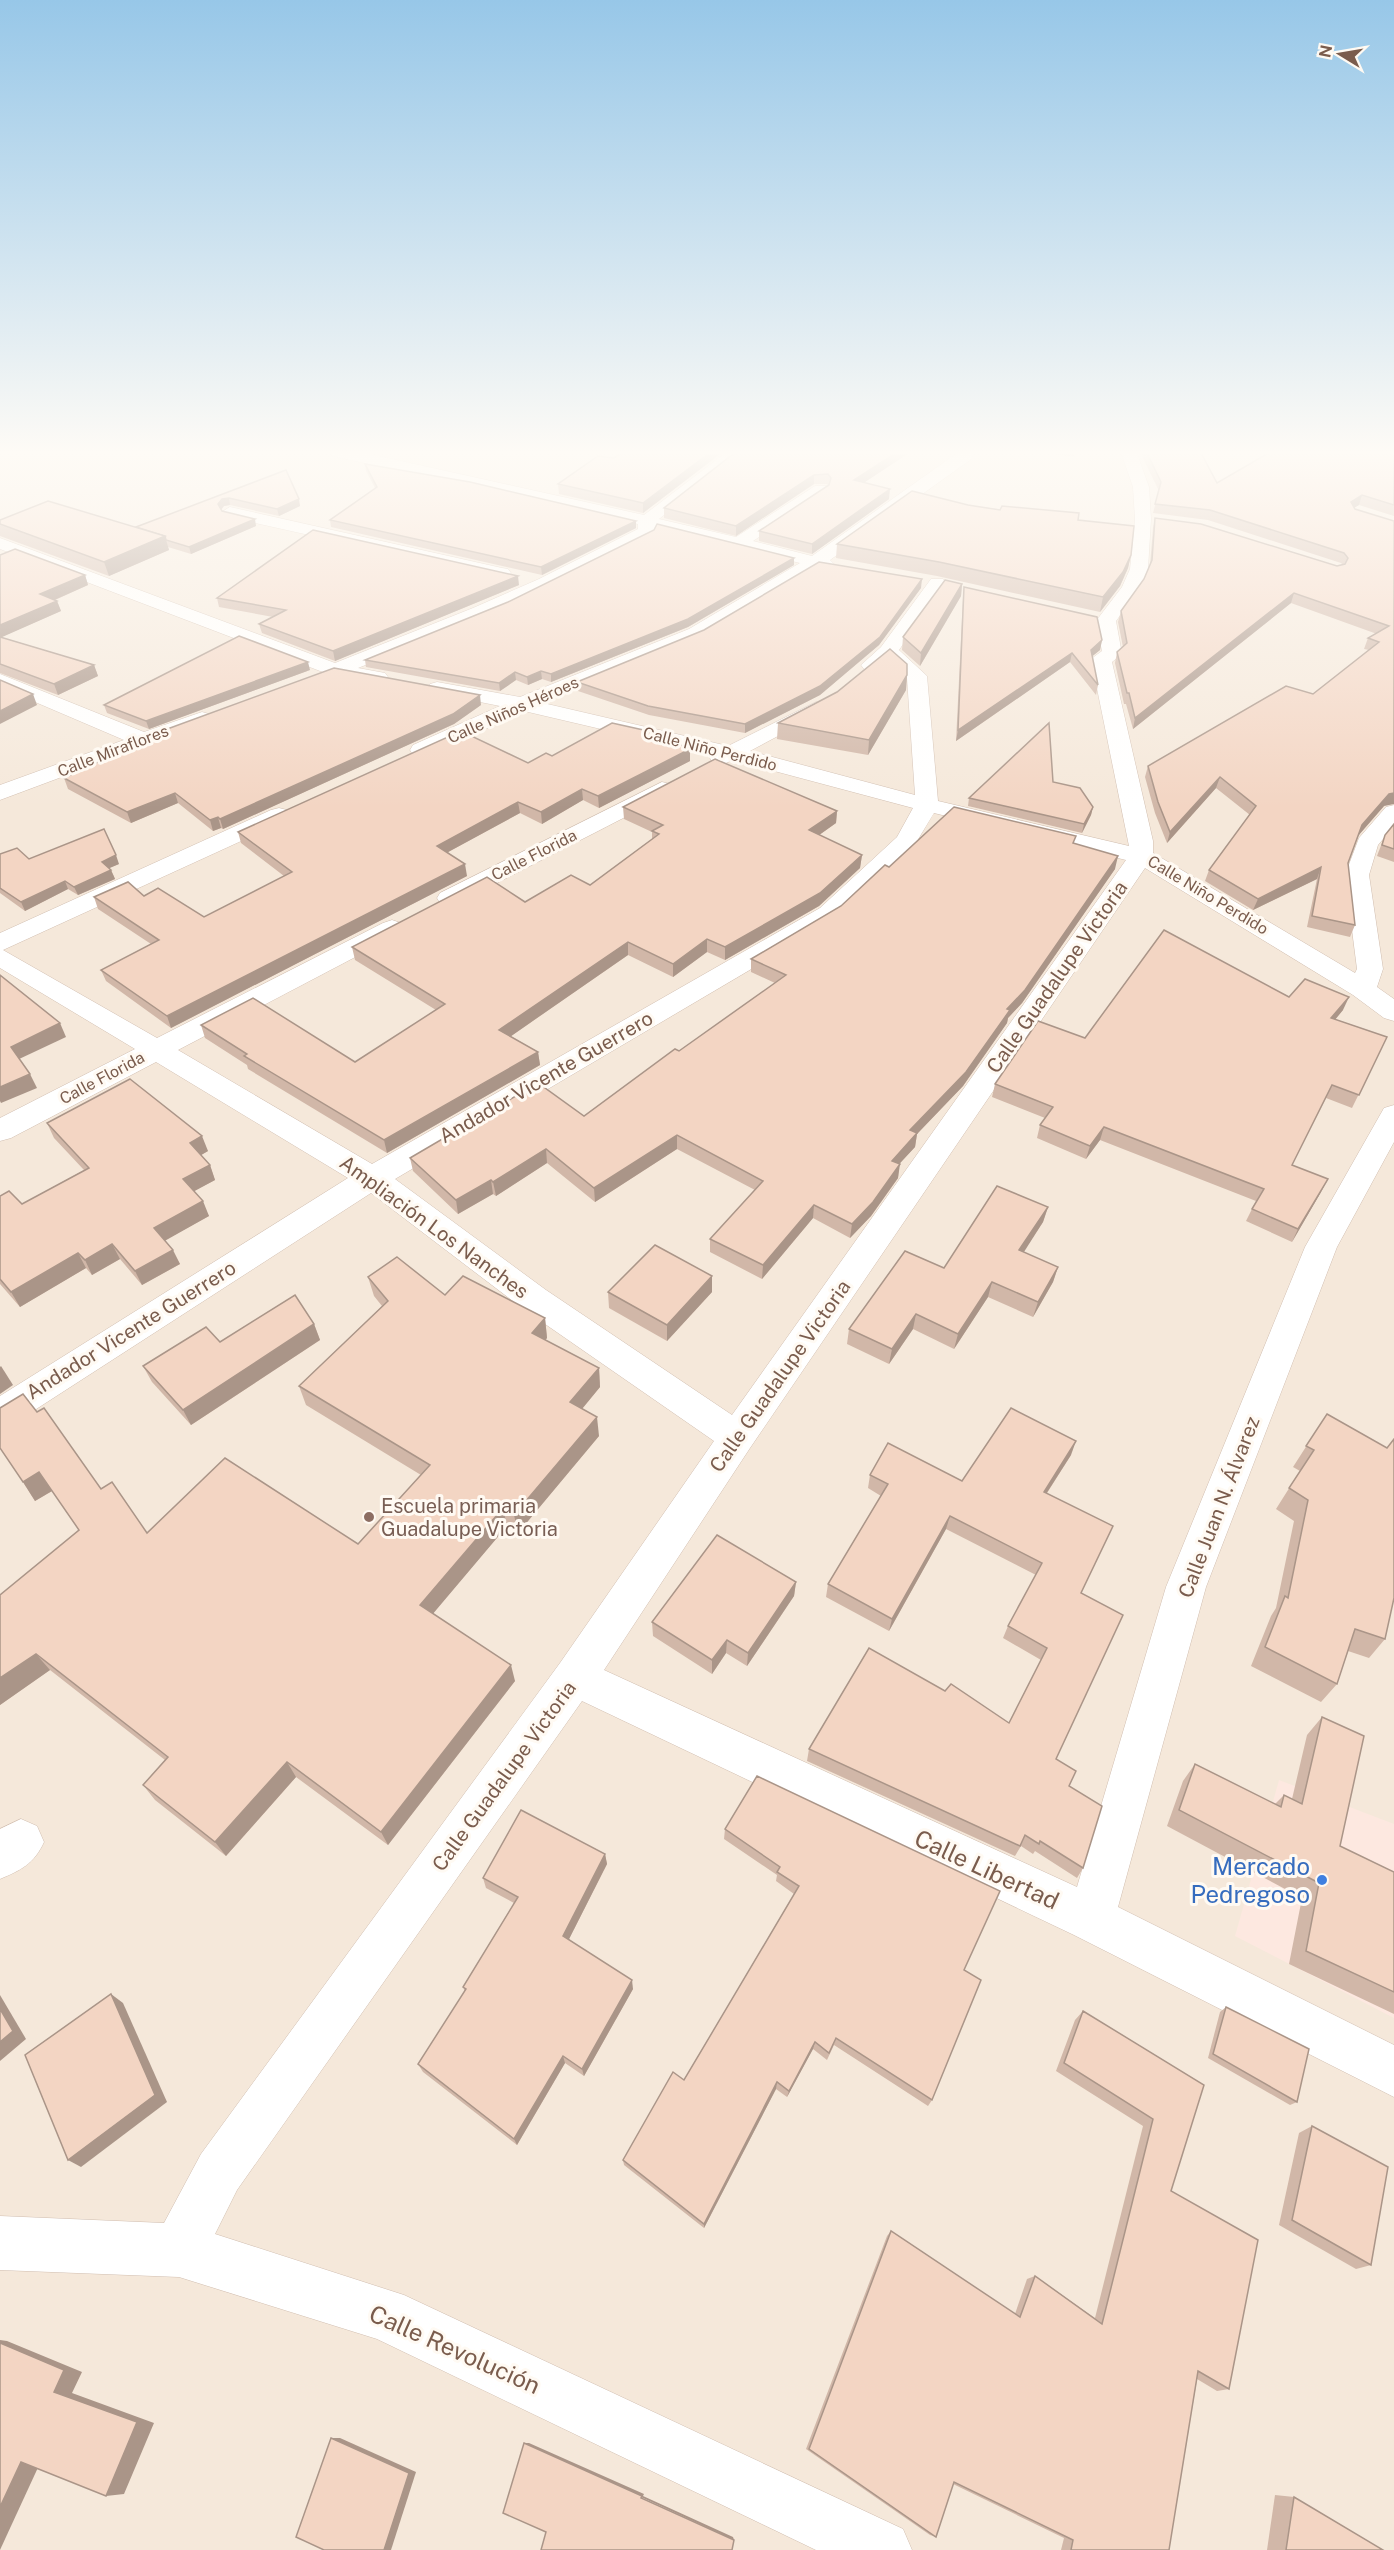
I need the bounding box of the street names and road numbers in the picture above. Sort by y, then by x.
street label: Calle Niños Héroes [445,673,581,747]
street label: Calle Miraflores [55,721,171,781]
street label: Calle Niño Perdido [641,723,779,775]
street label: Calle Florida [488,825,580,885]
street label: Calle Niño Perdido [1144,852,1272,938]
street label: Calle Guadalupe Victoria [982,876,1132,1078]
street label: Andador Vicente Guerrero [435,1006,657,1148]
street label: Calle Florida [56,1048,148,1108]
street label: Ampliación Los Nanches [335,1150,533,1304]
street label: Andador Vicente Guerrero [22,1255,240,1405]
street label: Calle Guadalupe Victoria [705,1275,855,1477]
street label: Calle Juan N. Álvarez [1172,1413,1265,1601]
street label: Calle Guadalupe Victoria [427,1676,581,1876]
street label: Calle Libertad [910,1823,1064,1915]
street label: Calle Revolución [365,2299,545,2399]

